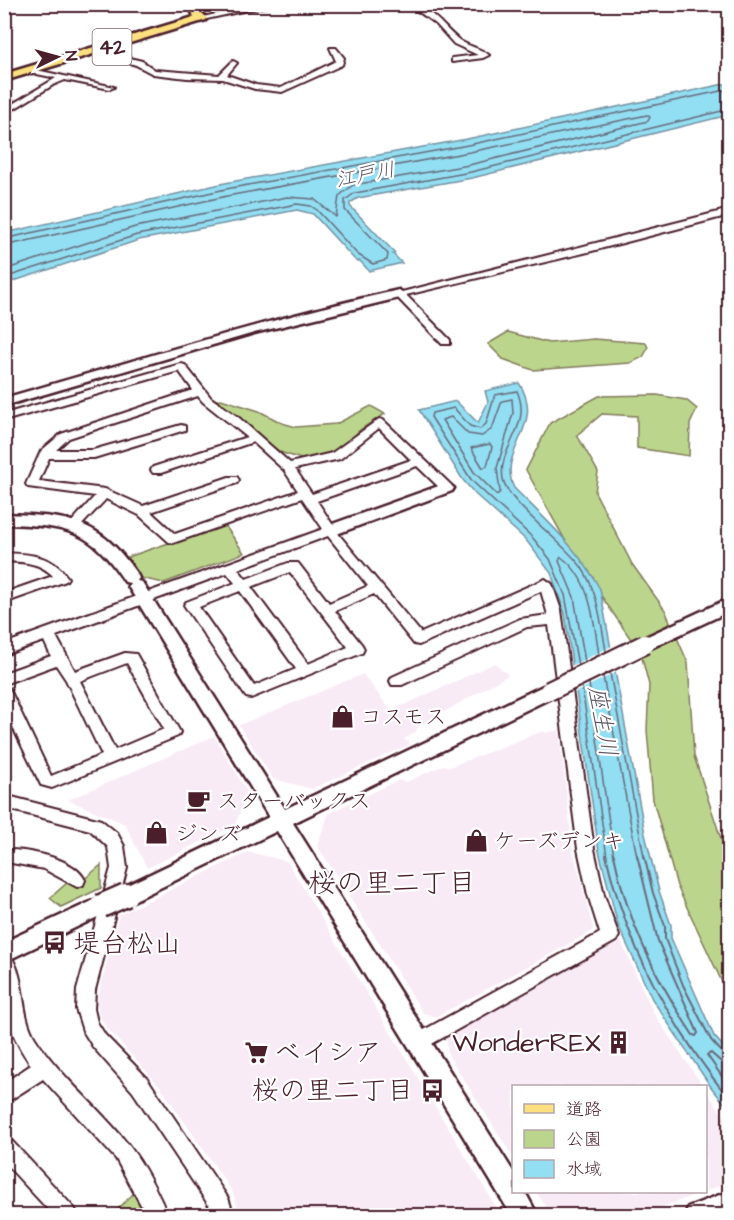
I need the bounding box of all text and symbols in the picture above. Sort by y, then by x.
north arrow [27,27,87,87]
road number: 42 [92,29,132,65]
text: N [60,50,82,62]
water label: 江戸川 [333,156,397,194]
water label: 座生川 [579,683,625,760]
place label: コスモス [360,702,447,733]
shop icon: コスモス [329,703,355,729]
place label: スターバックス [217,786,371,817]
cafe icon: スターバックス [186,787,212,813]
place label: ジンズ [175,819,241,850]
shop icon: ジンズ [144,820,170,846]
place label: ケーズデンキ [494,826,624,857]
shop icon: ケーズデンキ [463,827,489,853]
district label: 桜の里二丁目 [308,864,476,903]
place label: 堤台松山 [73,925,181,963]
bus stop icon: 堤台松山 [42,930,68,956]
place label: WonderREX [452,1024,601,1062]
building icon: WonderREX [606,1029,632,1055]
place label: ベイシア [274,1034,381,1072]
supermarket icon: ベイシア [243,1039,269,1065]
place label: 桜の里二丁目 [252,1072,414,1110]
bus stop icon: 桜の里二丁目 [419,1077,445,1103]
legend [512,1085,707,1193]
text: 道路 [566,1097,602,1122]
text: 公園 [566,1127,602,1152]
text: 水域 [566,1157,602,1182]

